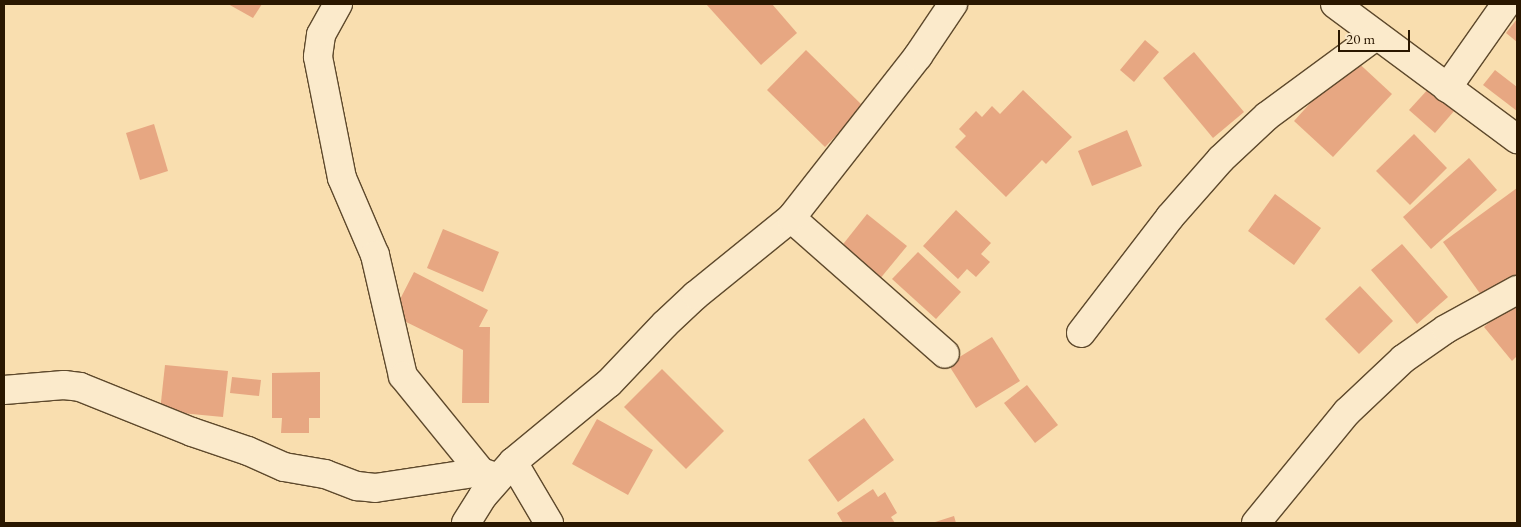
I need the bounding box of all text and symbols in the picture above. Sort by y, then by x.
scale bar [1341,20,1414,52]
text: 20 m [1346,29,1375,48]

